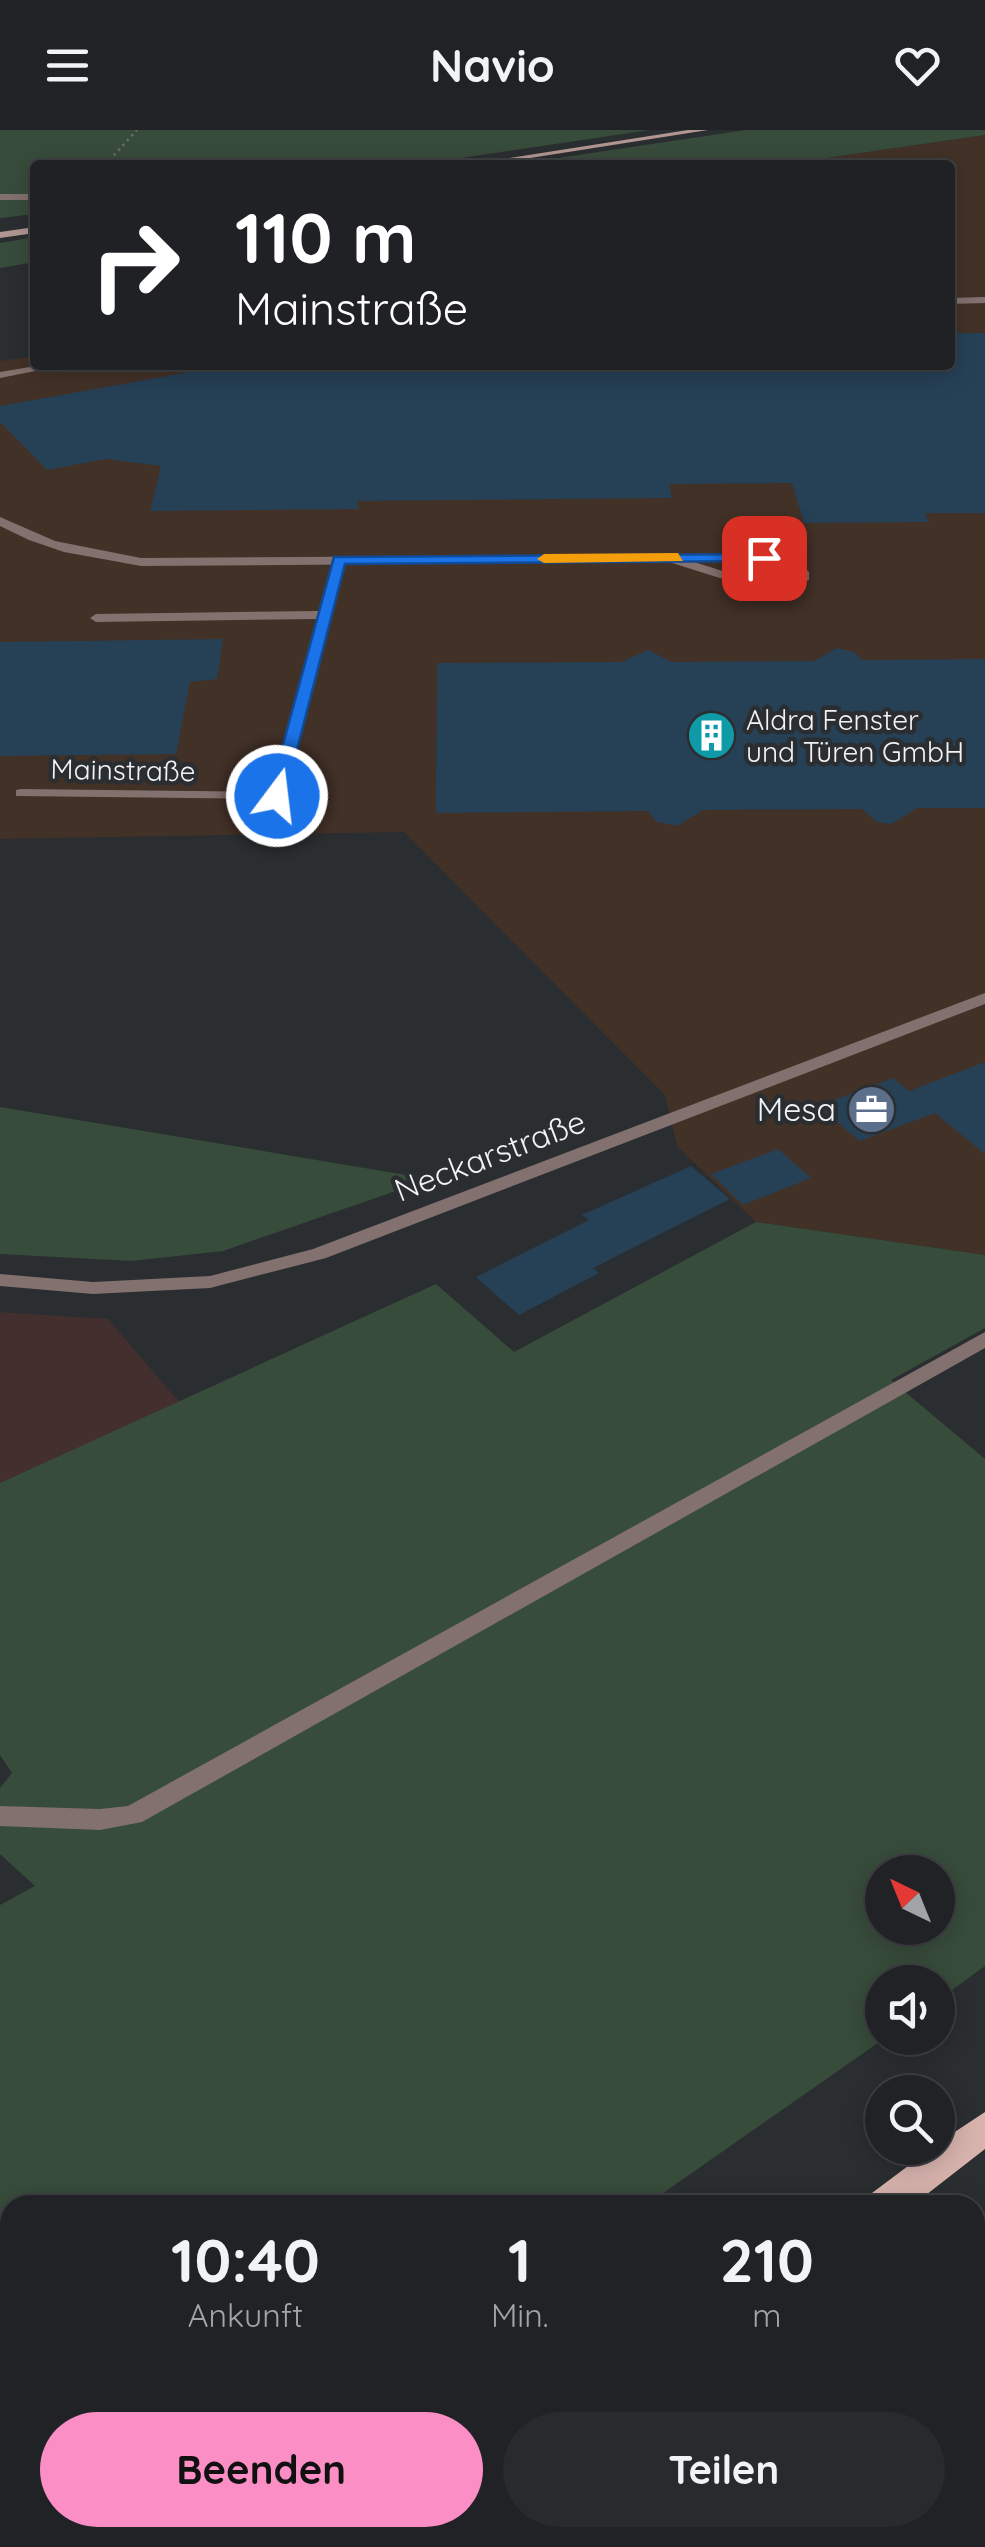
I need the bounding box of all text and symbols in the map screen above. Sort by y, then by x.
text: Navio [430,37,555,93]
icon: menu [40,38,95,93]
icon: heart [890,38,945,93]
text: 110 m [235,193,417,281]
icon: right [70,200,200,330]
text: Mainstraße [235,280,468,336]
pin [722,516,807,601]
icon: arrive [737,531,792,586]
place label: Aldra Fenster und Türen GmbH [746,702,964,769]
building icon: Aldra Fenster und Türen GmbH [685,710,737,762]
position arrow [225,744,329,848]
street label: Mainstraße [50,751,196,788]
office icon: Mesa [845,1084,897,1136]
place label: Mesa [757,1089,836,1129]
street label: Neckarstraße [389,1100,591,1210]
north arrow [865,1855,955,1945]
map controls [865,1855,955,2165]
button: sound [865,1965,955,2055]
button: search [865,2075,955,2165]
text: 10:40 [171,2222,320,2297]
text: 1 [508,2222,531,2297]
text: 210 [720,2222,814,2297]
text: Ankunft [188,2295,303,2335]
text: Min. [491,2295,548,2335]
text: m [752,2295,781,2335]
button: Beenden [40,2412,483,2527]
button: Teilen [503,2412,945,2527]

